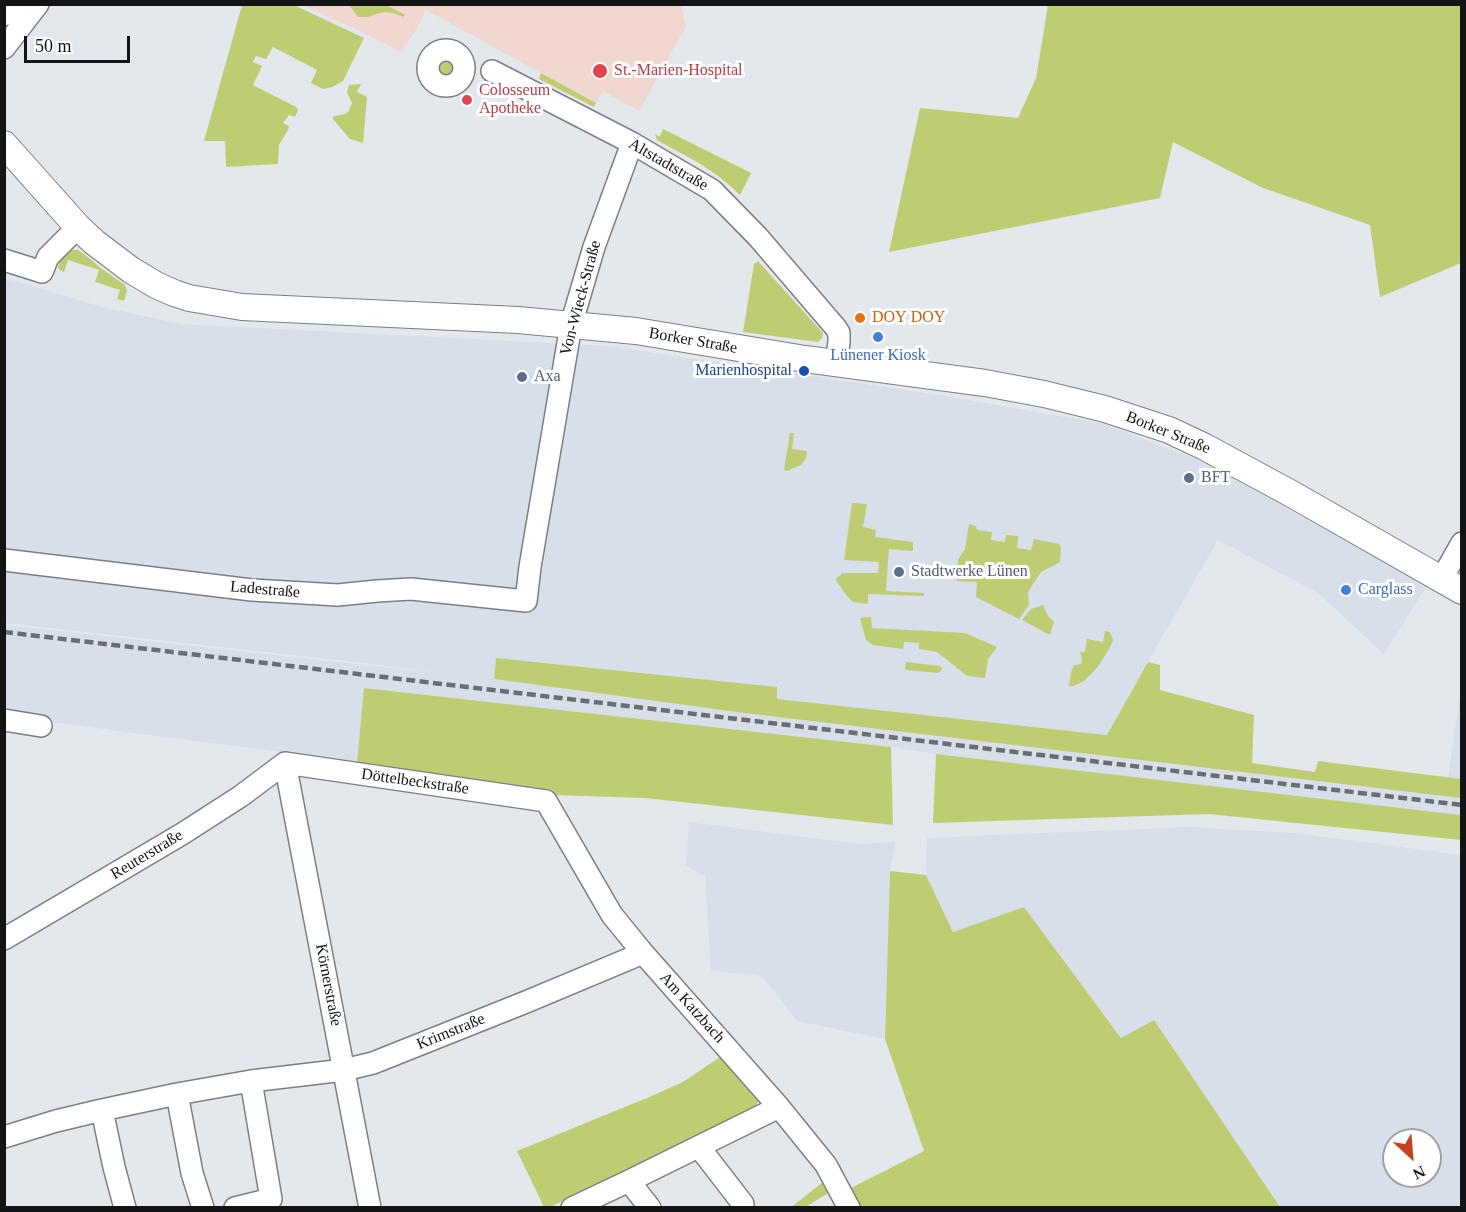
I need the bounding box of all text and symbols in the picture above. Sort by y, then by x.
scale bar [27,24,134,62]
text: 50 m [35,36,72,56]
place label: St.-Marien-Hospital [614,61,742,81]
marker: St.-Marien-Hospital [591,62,609,80]
place label: Colosseum Apotheke [479,81,550,119]
marker: Colosseum Apotheke [460,93,474,107]
street label: Altstadtstraße [625,134,711,196]
street label: Von-Wieck-Straße [556,238,606,358]
place label: DOY DOY [872,308,945,328]
marker: DOY DOY [853,311,867,325]
street label: Borker Straße [647,324,739,358]
marker: Lünener Kiosk [871,330,885,344]
place label: Lünener Kiosk [830,346,926,366]
place label: Marienhospital [695,361,792,381]
marker: Marienhospital [797,364,811,378]
place label: Axa [534,367,561,387]
marker: Axa [515,370,529,384]
street label: Borker Straße [1123,407,1213,459]
place label: BFT [1201,468,1230,488]
marker: BFT [1182,471,1196,485]
place label: Stadtwerke Lünen [911,562,1028,582]
marker: Stadtwerke Lünen [892,565,906,579]
street label: Ladestraße [229,577,301,603]
place label: Carglass [1358,580,1413,600]
marker: Carglass [1339,583,1353,597]
street label: Döttelbeckstraße [360,765,470,799]
street label: Reuterstraße [107,826,187,884]
street label: Körnerstraße [311,942,345,1028]
street label: Am Katzbach [655,969,729,1047]
street label: Krimstraße [414,1010,488,1054]
north arrow [1382,1128,1442,1188]
text: N [1410,1163,1428,1183]

